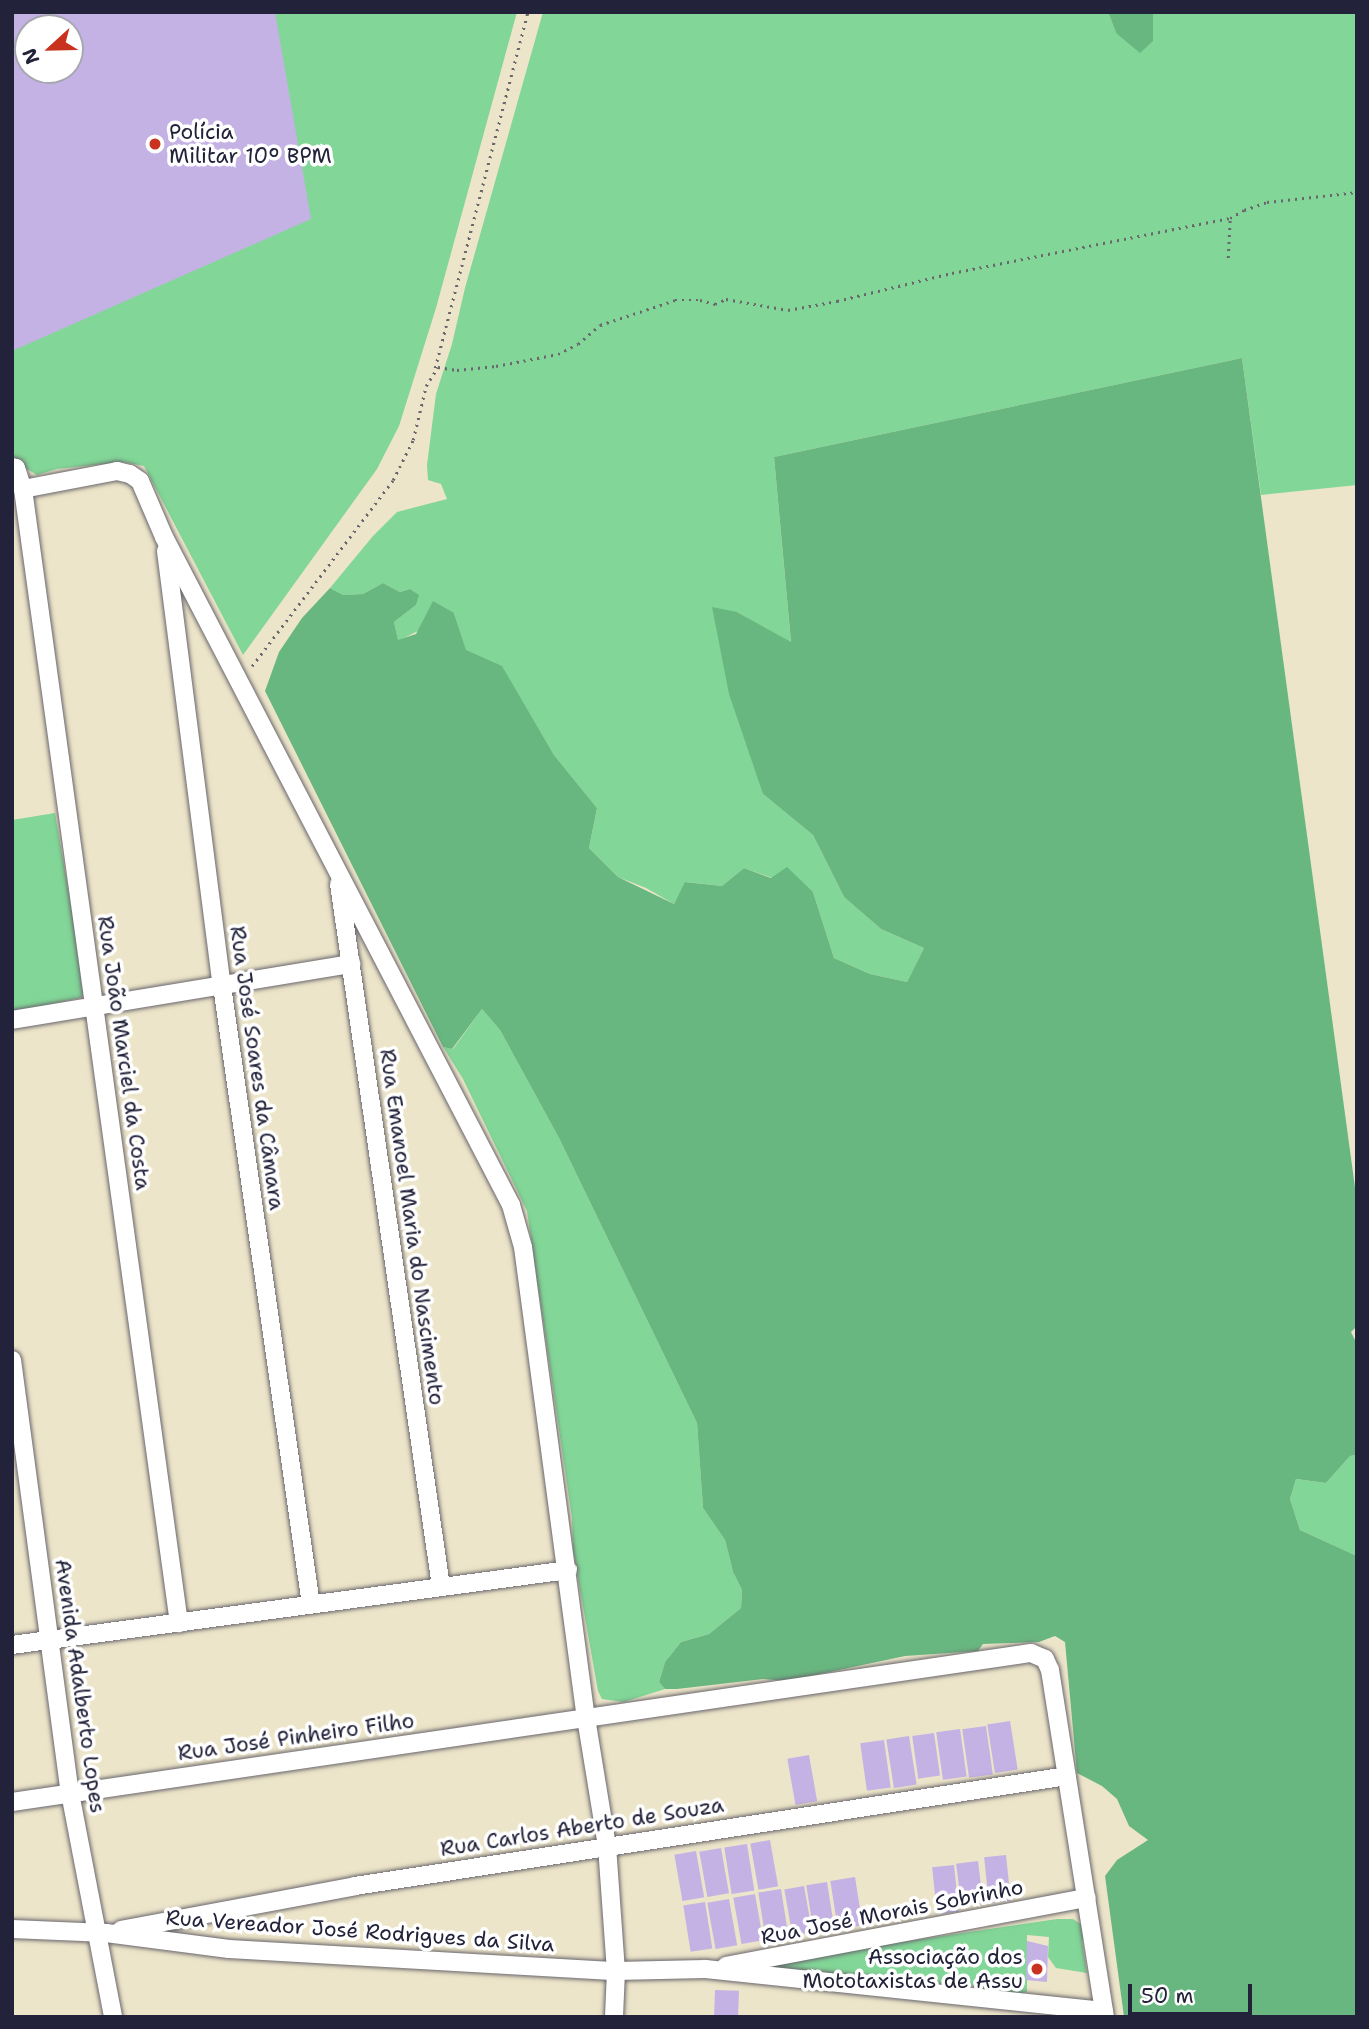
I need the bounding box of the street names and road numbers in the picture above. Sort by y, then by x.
street label: Rua João Marciel da Costa [92,914,156,1192]
street label: Rua José Soares da Câmara [225,924,289,1212]
street label: Rua Emanoel Maria do Nascimento [375,1047,449,1407]
street label: Avenida Adalberto Lopes [50,1557,110,1815]
street label: Rua José Pinheiro Filho [176,1708,416,1766]
street label: Rua Carlos Aberto de Souza [438,1792,726,1862]
street label: Rua José Morais Sobrinho [759,1874,1025,1950]
street label: Rua Vereador José Rodrigues da Silva [165,1905,555,1957]

